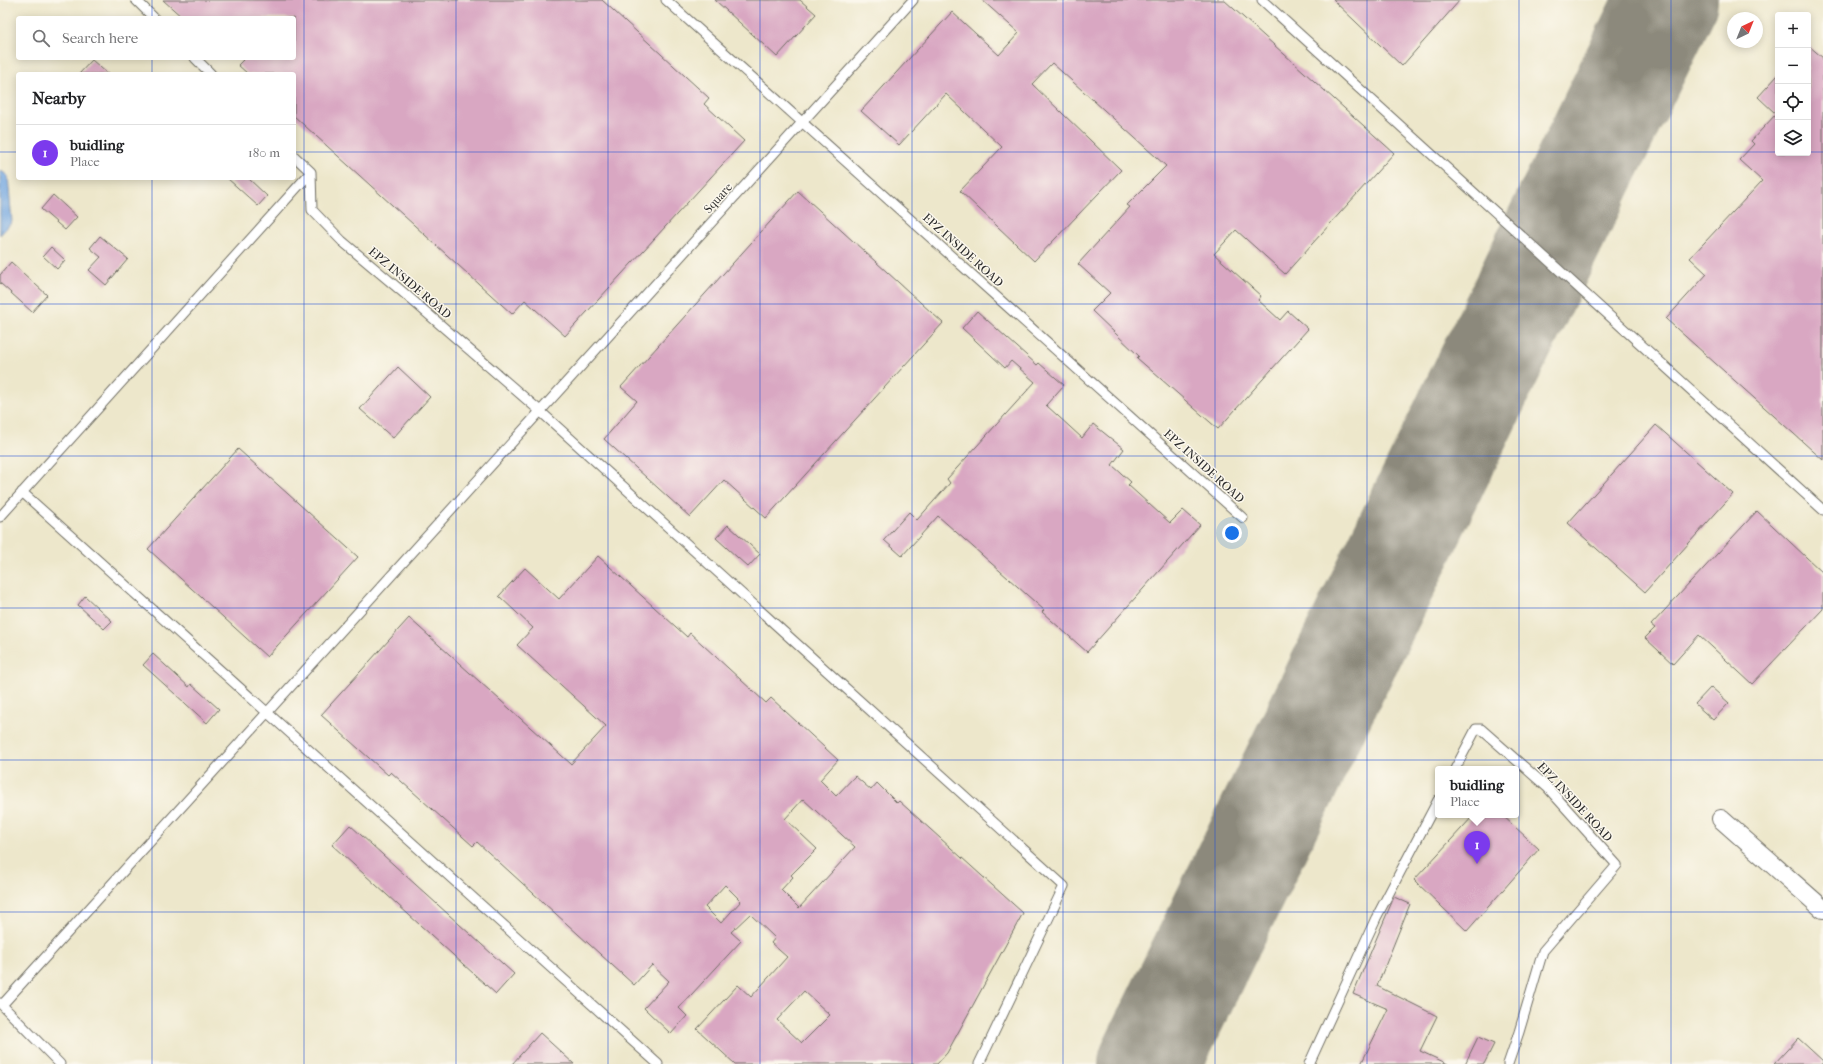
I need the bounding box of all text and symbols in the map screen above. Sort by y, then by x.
north arrow [1727,12,1763,48]
map controls [1775,12,1811,156]
button: + [1775,12,1811,48]
search box [16,16,296,60]
icon: search [30,27,52,49]
text: Search here [62,29,138,47]
button: − [1775,48,1811,84]
button: locate [1775,84,1811,120]
text: Nearby [32,88,86,108]
button: layers [1775,120,1811,156]
text: buidling [70,136,124,154]
text: 1 [43,145,47,160]
text: 180 m [248,145,280,160]
text: Place [70,154,100,169]
street label: Square [701,180,735,216]
street label: EPZ INSIDE ROAD [920,210,1006,290]
street label: EPZ INSIDE ROAD [366,244,454,322]
street label: EPZ INSIDE ROAD [1161,426,1247,506]
your location [1222,523,1242,543]
street label: EPZ INSIDE ROAD [1535,759,1615,845]
popup [1435,766,1519,818]
text: buidling [1450,776,1504,794]
text: Place [1450,794,1480,809]
pin: 1 [1464,831,1490,864]

